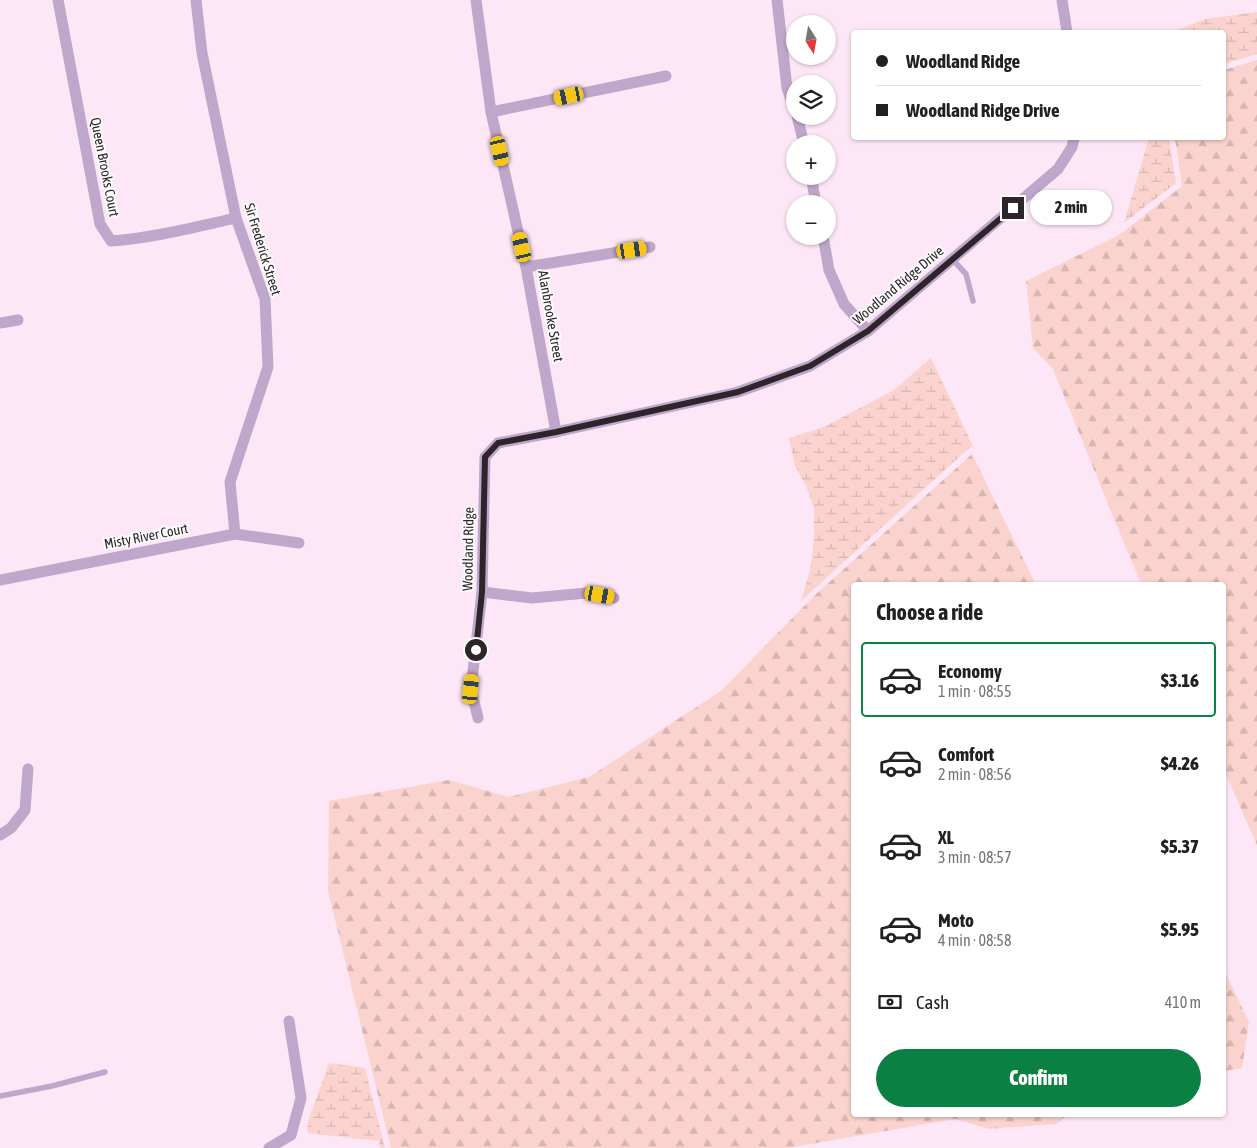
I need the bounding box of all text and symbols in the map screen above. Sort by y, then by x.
north arrow [786,15,836,65]
map controls [786,15,836,245]
text: Woodland Ridge [906,50,1020,72]
button: layers [786,75,836,125]
car [552,86,585,106]
text: Woodland Ridge Drive [906,99,1060,121]
street label: Queen Brooks Court [88,116,122,218]
car [489,135,510,167]
button: + [786,135,836,185]
callout: 2 min [1030,190,1113,226]
button: − [786,195,836,245]
route end [1002,197,1024,219]
text: 2 min [1055,198,1087,216]
street label: Sir Frederick Street [241,201,285,297]
car [511,231,532,263]
car [616,240,647,260]
street label: Woodland Ridge Drive [850,243,946,327]
street label: Alanbrooke Street [535,269,567,363]
street label: Woodland Ridge [459,507,477,591]
street label: Misty River Court [103,520,189,552]
car [583,585,616,605]
text: Choose a ride [876,599,983,625]
route start [465,639,487,661]
icon: car [878,657,923,702]
text: Economy [938,660,1002,682]
text: $3.16 [1161,669,1199,691]
car [461,673,480,705]
text: 1 min · 08:55 [938,682,1011,700]
icon: car [878,740,923,785]
text: Comfort [938,743,994,765]
text: $4.26 [1161,752,1199,774]
text: 2 min · 08:56 [938,765,1011,783]
icon: car [878,823,923,868]
text: XL [938,826,954,848]
text: $5.37 [1161,835,1199,857]
text: 3 min · 08:57 [938,848,1011,866]
icon: car [878,906,923,951]
text: Moto [938,909,974,931]
text: $5.95 [1161,918,1199,940]
text: 4 min · 08:58 [938,931,1011,949]
icon: cash [876,988,904,1016]
text: Cash [916,991,949,1013]
text: 410 m [1165,993,1201,1011]
button: Confirm [876,1049,1201,1107]

